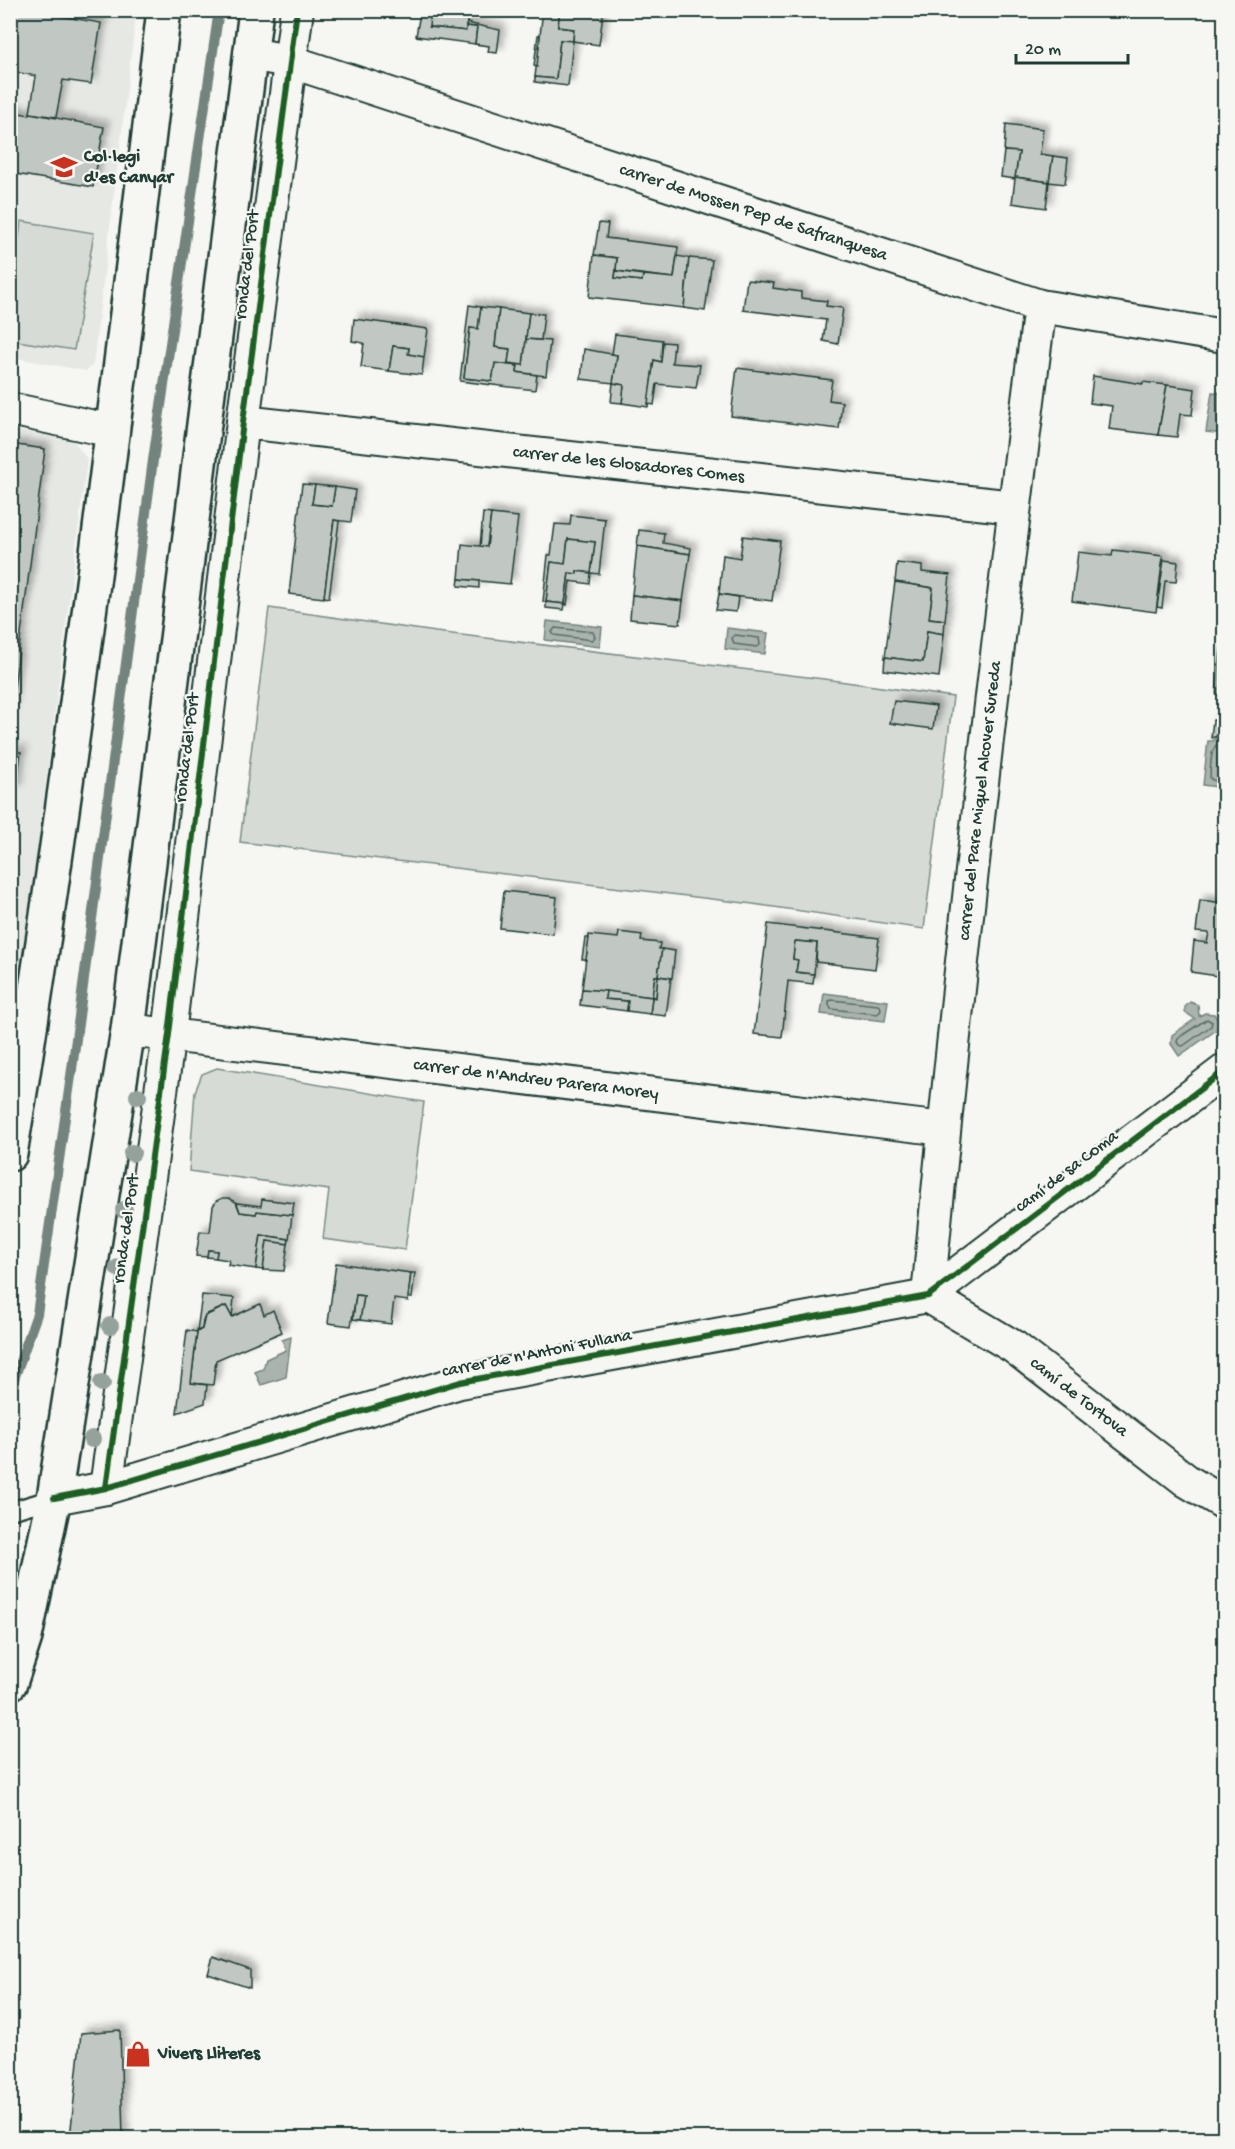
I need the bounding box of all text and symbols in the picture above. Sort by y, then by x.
scale bar [1016,27,1128,65]
text: 20 m [1025,40,1061,61]
place label: Col·legi d'es Canyar [83,147,175,189]
school or university icon: Col·legi d'es Canyar [49,152,79,182]
street label: carrer de Mossen Pep de Safranquesa [617,159,891,266]
street label: ronda del Port [231,207,265,321]
street label: carrer de les Glosadores Comes [512,441,747,488]
street label: carrer del Pare Miquel Alcover Sureda [954,659,1007,941]
street label: ronda del Port [171,690,205,804]
street label: carrer de n'Andreu Parera Morey [412,1054,660,1105]
street label: camí de sa Coma [1011,1126,1124,1218]
street label: ronda del Port [109,1171,145,1285]
street label: carrer de n'Antoni Fullana [440,1325,635,1383]
street label: camí de Tortova [1026,1353,1133,1442]
shop icon: Vivers Lliteres [123,2039,153,2069]
place label: Vivers Lliteres [157,2044,261,2065]

